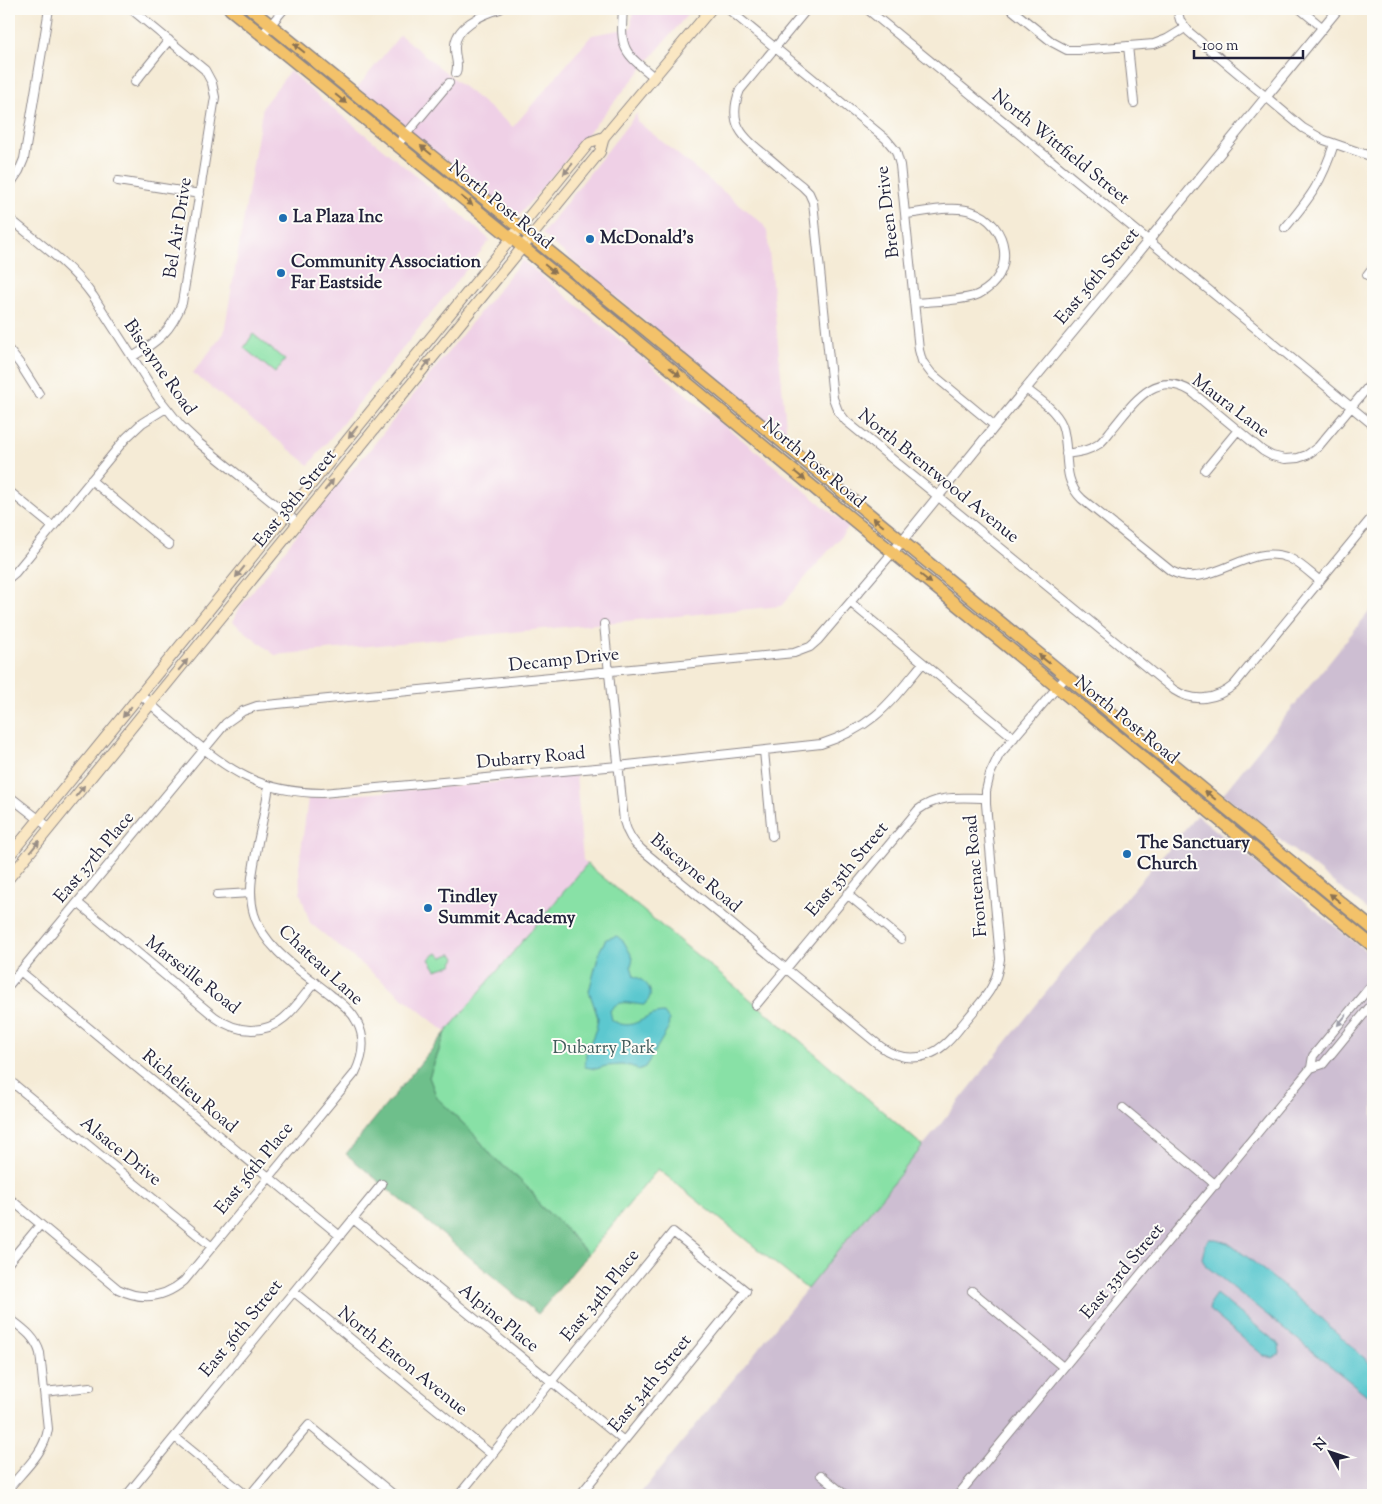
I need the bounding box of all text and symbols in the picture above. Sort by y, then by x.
scale bar [1194,28,1303,60]
text: 100 m [1202,36,1239,57]
one-way arrow [293,42,306,53]
street label: North Wittfield Street [985,84,1135,212]
one-way arrow [334,94,347,105]
one-way arrow [419,144,432,155]
street label: North Post Road [442,156,558,256]
one-way arrow [563,162,574,175]
street label: Breen Drive [870,164,908,260]
street label: Bel Air Drive [158,176,200,280]
one-way arrow [460,196,473,207]
place label: La Plaza Inc [293,205,384,231]
marker: La Plaza Inc [277,212,289,224]
street label: East 36th Street [1050,223,1146,331]
place label: McDonald's [600,226,694,252]
marker: McDonald's [584,233,596,245]
place label: Community Association Far Eastside [291,250,481,297]
one-way arrow [543,263,556,274]
marker: Community Association Far Eastside [275,267,287,279]
street label: Biscayne Road [116,315,202,421]
one-way arrow [421,359,432,372]
one-way arrow [669,367,682,378]
street label: Maura Lane [1186,369,1274,445]
street label: North Brentwood Avenue [852,404,1024,550]
street label: North Post Road [756,413,870,515]
one-way arrow [348,426,359,439]
street label: East 38th Street [248,444,344,554]
one-way arrow [794,471,807,482]
one-way arrow [323,479,334,492]
one-way arrow [871,516,884,527]
one-way arrow [234,565,245,578]
one-way arrow [919,574,932,585]
street label: Decamp Drive [507,642,621,680]
one-way arrow [1037,653,1050,664]
one-way arrow [177,658,188,671]
street label: North Post Road [1068,671,1184,771]
one-way arrow [121,705,132,718]
street label: Dubarry Road [476,741,586,777]
one-way arrow [75,784,86,797]
one-way arrow [1203,790,1216,801]
street label: East 37th Place [49,806,141,910]
street label: Frontenac Road [959,814,995,938]
street label: East 35th Street [801,817,895,923]
street label: Biscayne Road [644,828,746,920]
place label: The Sanctuary Church [1137,831,1250,878]
one-way arrow [29,840,40,853]
marker: The Sanctuary Church [1121,848,1133,860]
place label: Tindley Summit Academy [438,885,576,932]
one-way arrow [1329,893,1342,904]
marker: Tindley Summit Academy [422,902,434,914]
street label: Chateau Lane [272,920,368,1012]
street label: Marseille Road [139,931,245,1021]
one-way arrow [1337,1014,1348,1027]
park label: Dubarry Park [552,1036,656,1062]
street label: Richelieu Road [136,1044,242,1140]
street label: Alsace Drive [74,1111,166,1193]
street label: East 36th Place [209,1117,301,1221]
street label: East 33rd Street [1075,1219,1171,1325]
street label: East 34th Place [555,1244,647,1348]
street label: East 36th Street [194,1274,290,1384]
street label: Alpine Place [452,1278,544,1360]
street label: North Eaton Avenue [331,1301,473,1423]
street label: East 34th Street [603,1329,699,1439]
north arrow [1304,1426,1354,1476]
text: N [1310,1434,1333,1456]

